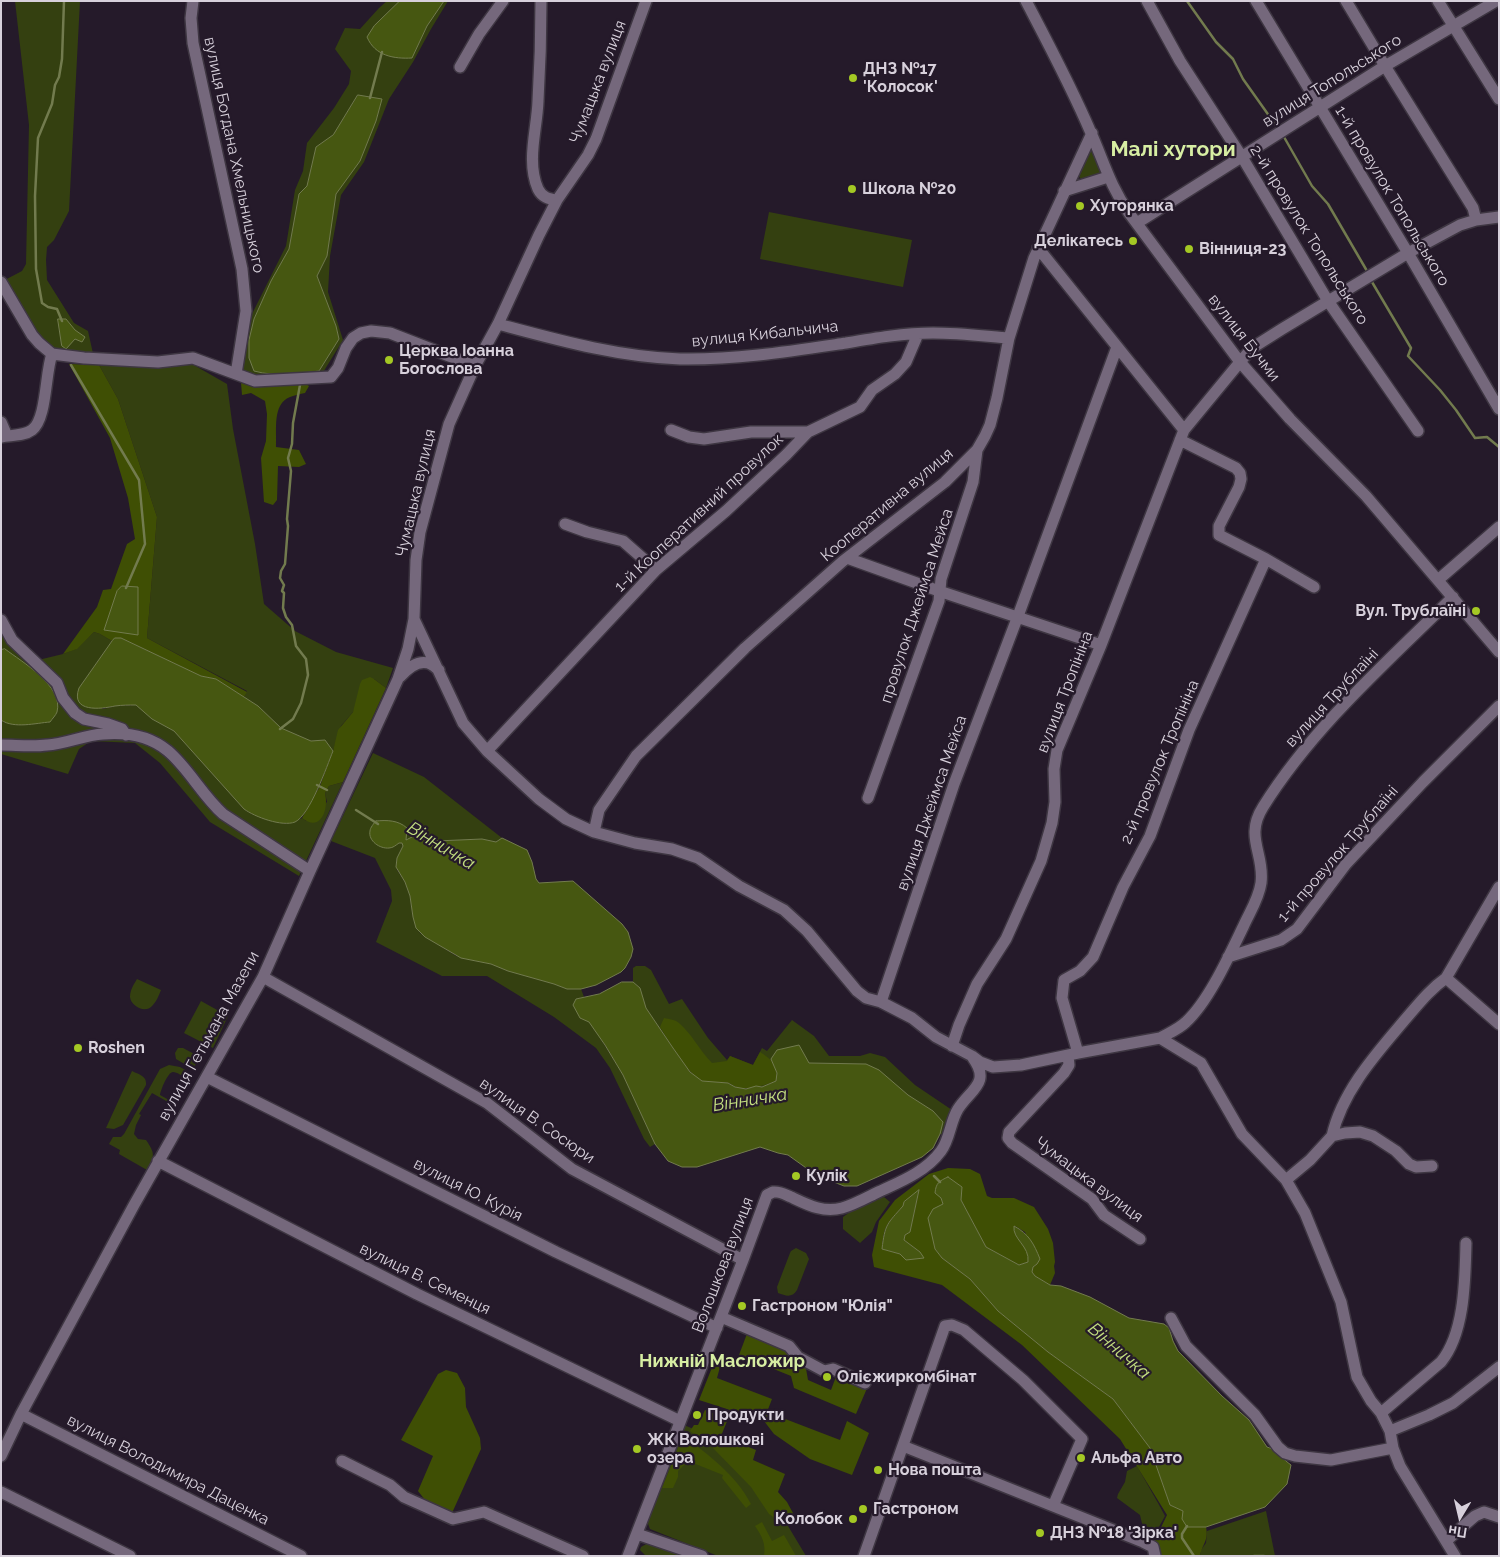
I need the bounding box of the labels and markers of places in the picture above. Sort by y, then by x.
place label: ДНЗ №17 'Колосок' [863,59,938,97]
marker: ДНЗ №17 'Колосок' [847,72,859,84]
place label: Школа №20 [862,179,956,199]
marker: Школа №20 [846,183,858,195]
place label: Хуторянка [1090,196,1174,216]
marker: Хуторянка [1074,200,1086,212]
place label: Делікатесь [1034,231,1123,251]
marker: Делікатесь [1127,235,1139,247]
place label: Вінниця-23 [1199,239,1286,259]
marker: Вінниця-23 [1183,243,1195,255]
place label: Церква Іоанна Богослова [399,341,514,379]
marker: Церква Іоанна Богослова [383,354,395,366]
place label: Вул. Трублаїні [1355,601,1466,621]
marker: Вул. Трублаїні [1470,605,1482,617]
place label: Roshen [88,1038,145,1058]
marker: Roshen [72,1042,84,1054]
place label: Кулік [806,1166,848,1186]
marker: Кулік [790,1170,802,1182]
place label: Гастроном "Юлія" [752,1296,893,1316]
marker: Гастроном "Юлія" [736,1300,748,1312]
place label: Олієжиркомбінат [837,1367,976,1387]
marker: Олієжиркомбінат [821,1371,833,1383]
place label: Продукти [707,1405,784,1425]
marker: Продукти [691,1409,703,1421]
place label: ЖК Волошкові озера [647,1430,764,1468]
marker: ЖК Волошкові озера [631,1443,643,1455]
place label: Альфа Авто [1091,1448,1182,1468]
marker: Альфа Авто [1075,1452,1087,1464]
place label: Нова пошта [888,1460,982,1480]
marker: Нова пошта [872,1464,884,1476]
place label: Гастроном [873,1499,959,1519]
marker: Гастроном [857,1503,869,1515]
place label: Колобок [775,1509,843,1529]
marker: Колобок [847,1513,859,1525]
place label: ДНЗ №18 'Зірка' [1050,1523,1177,1543]
marker: ДНЗ №18 'Зірка' [1034,1527,1046,1539]

